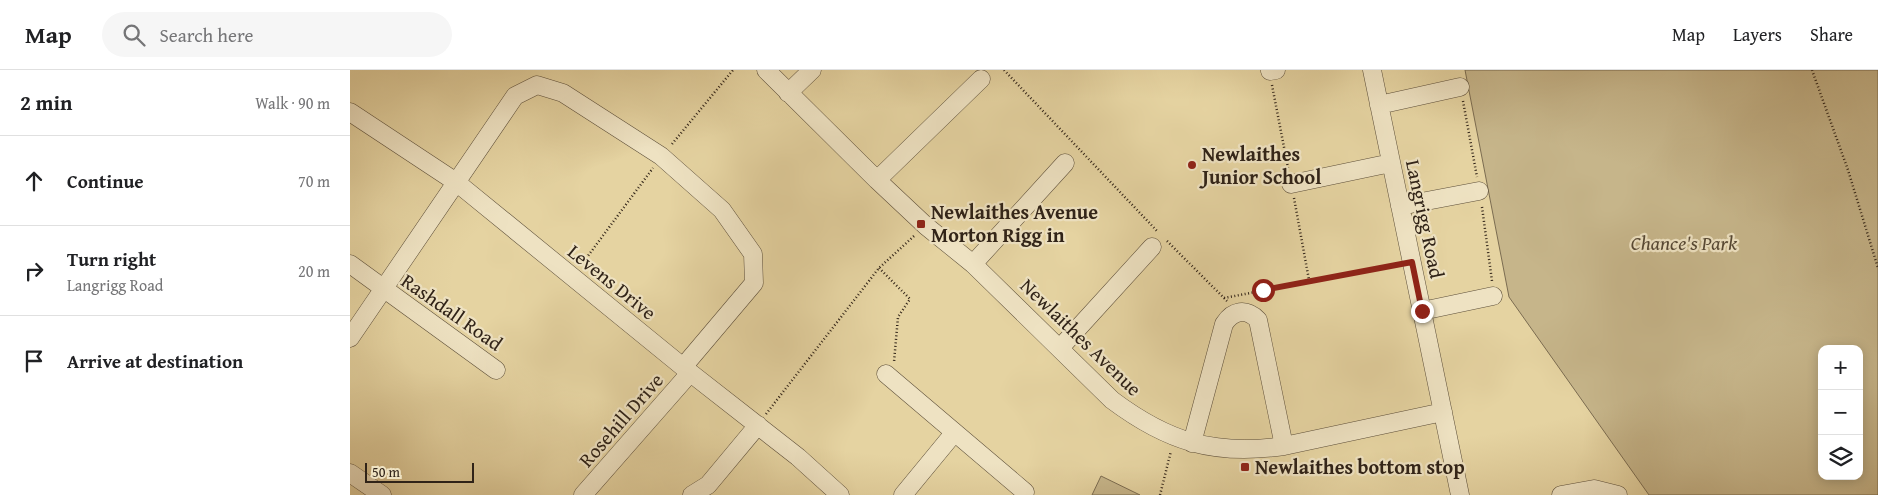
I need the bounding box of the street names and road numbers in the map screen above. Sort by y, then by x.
street label: Langrigg Road [1399,157,1452,281]
street label: Levens Drive [562,237,663,326]
street label: Rashdall Road [396,266,509,357]
street label: Newlaithes Avenue [1014,271,1149,402]
street label: Rosehill Drive [571,366,670,473]

